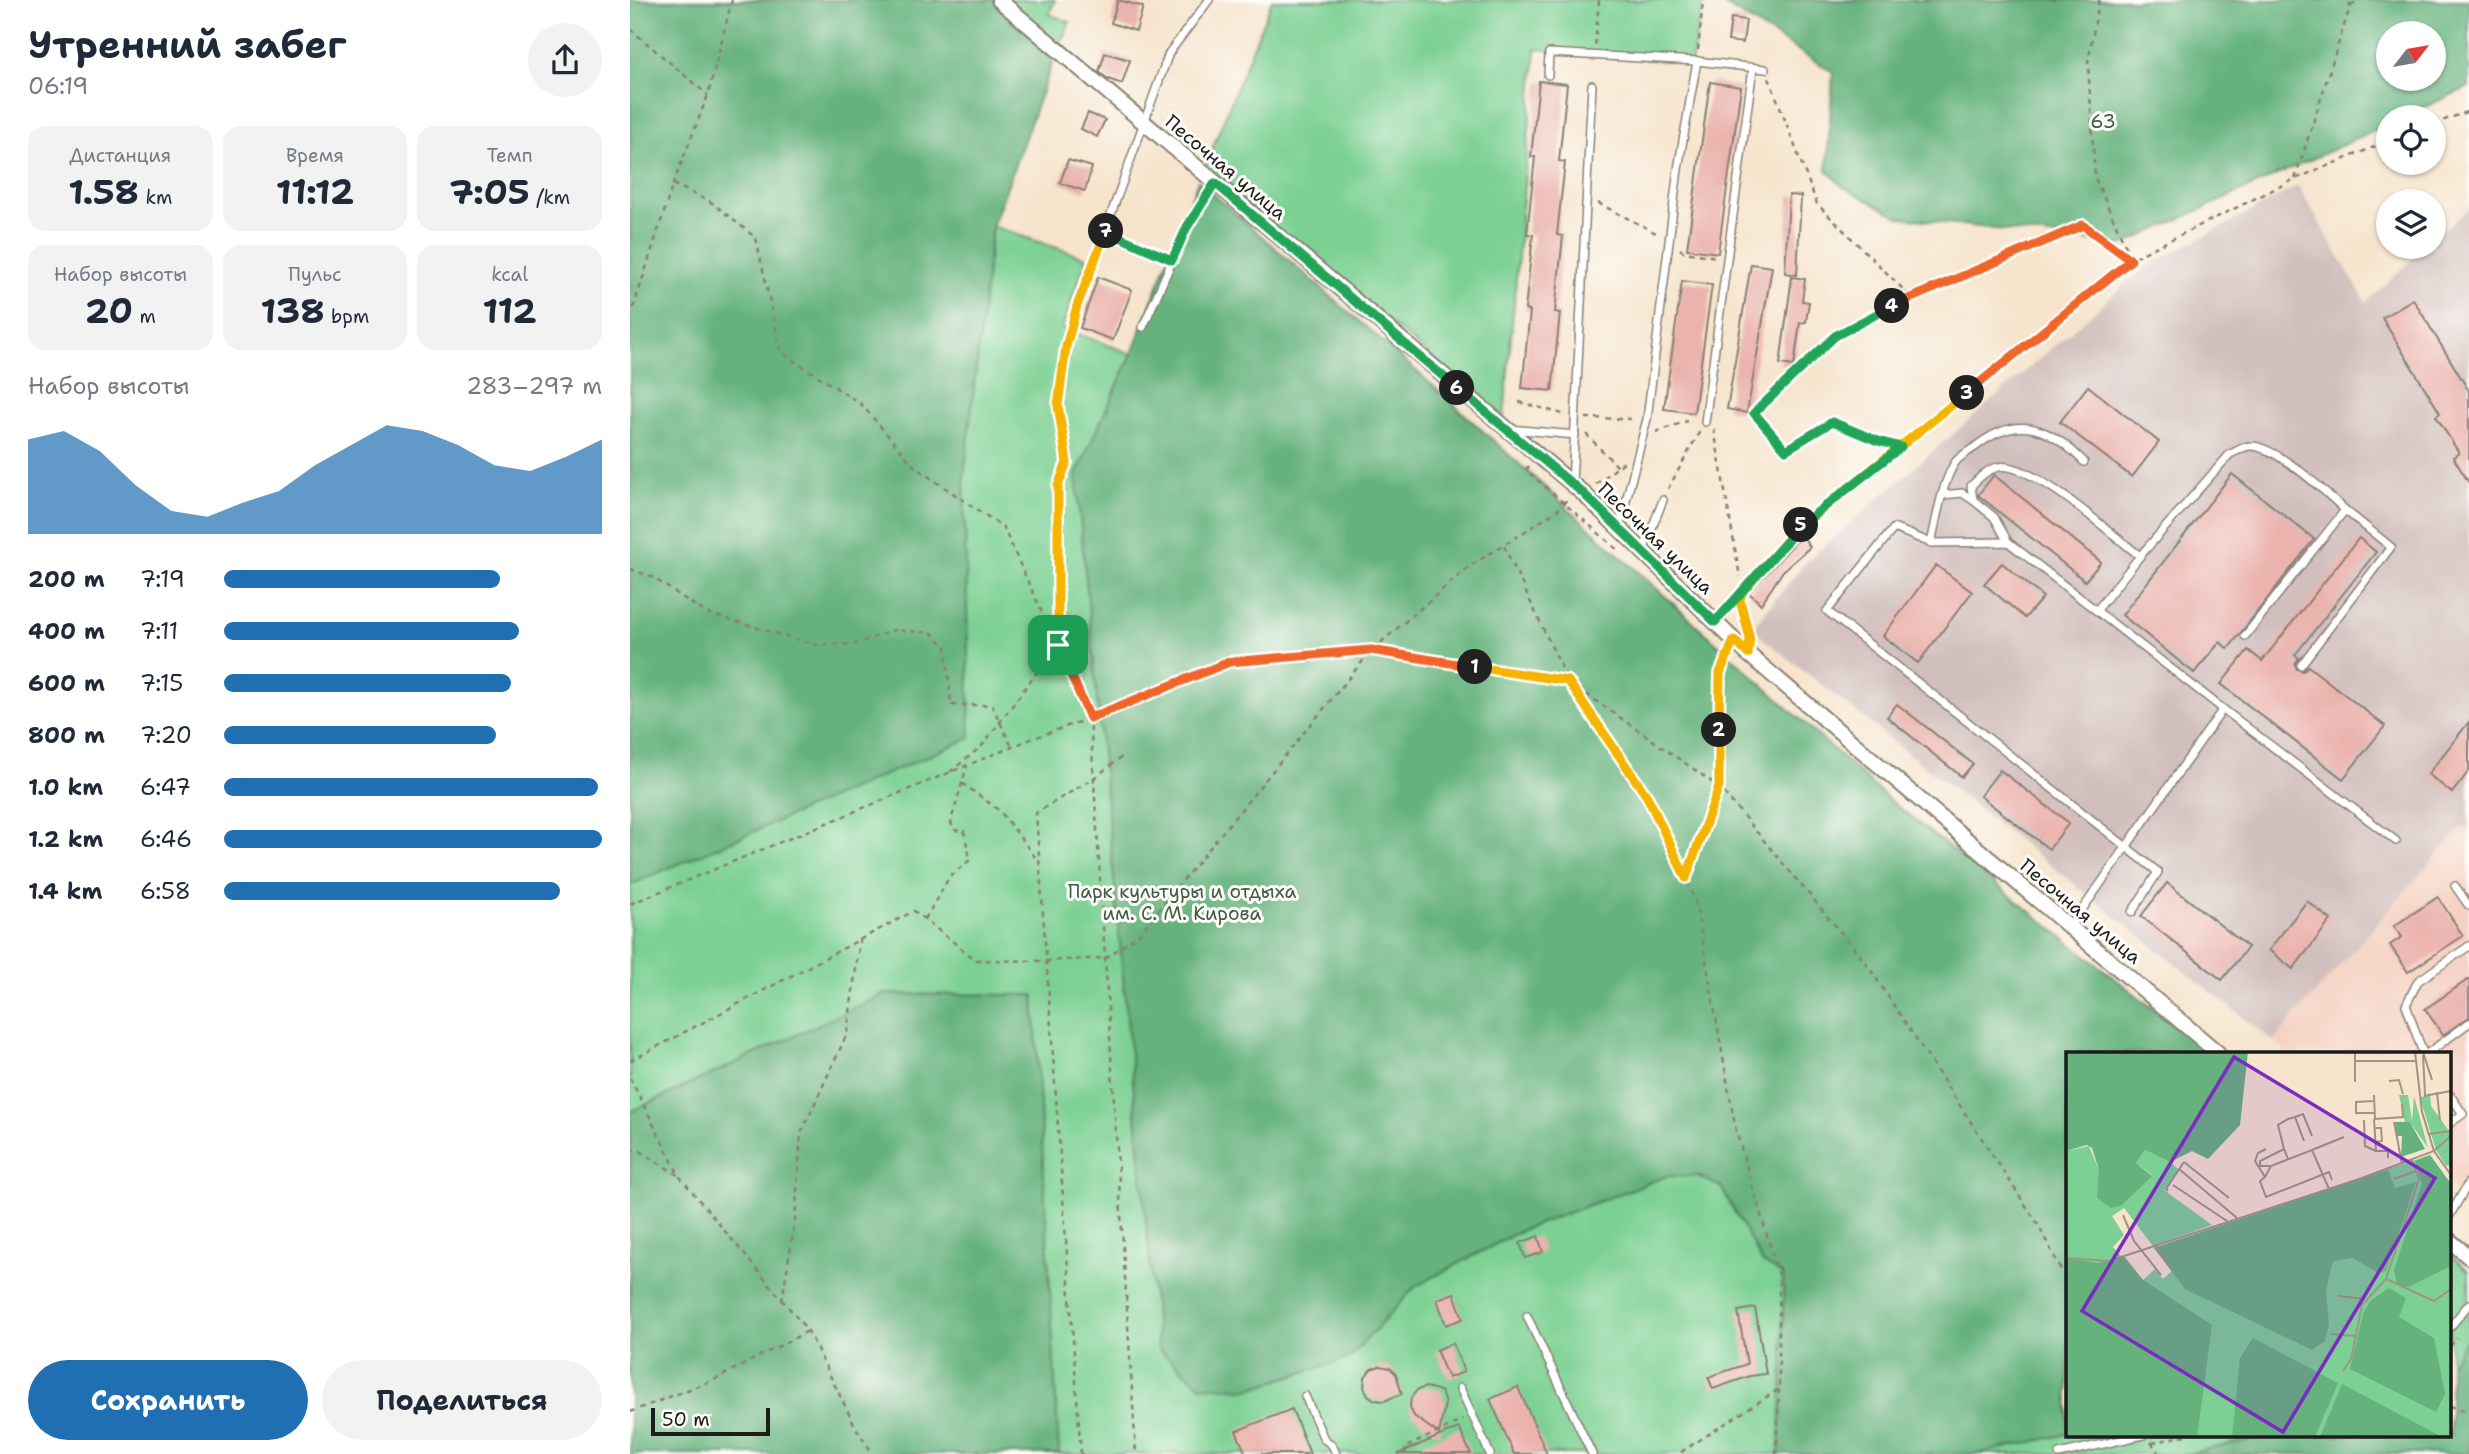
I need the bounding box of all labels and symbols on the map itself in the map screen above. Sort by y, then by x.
north arrow [2376,21,2446,91]
street label: Песочная улица [1160,109,1292,226]
park label: 63 [2090,109,2116,134]
pin: 7 [1088,214,1124,248]
pin: 4 [1874,288,1910,324]
pin: 6 [1440,370,1474,406]
pin: 3 [1950,376,1984,410]
street label: Песочная улица [1593,477,1719,600]
pin: 5 [1784,508,1818,542]
pin [1028,615,1088,675]
pin: 1 [1458,650,1492,684]
pin: 2 [1702,712,1736,748]
street label: Песочная улица [2015,853,2147,970]
park label: Парк культуры и отдыха им. С. М. Кирова [1068,879,1297,926]
inset map [2066,1052,2452,1436]
scale bar [651,1405,770,1437]

